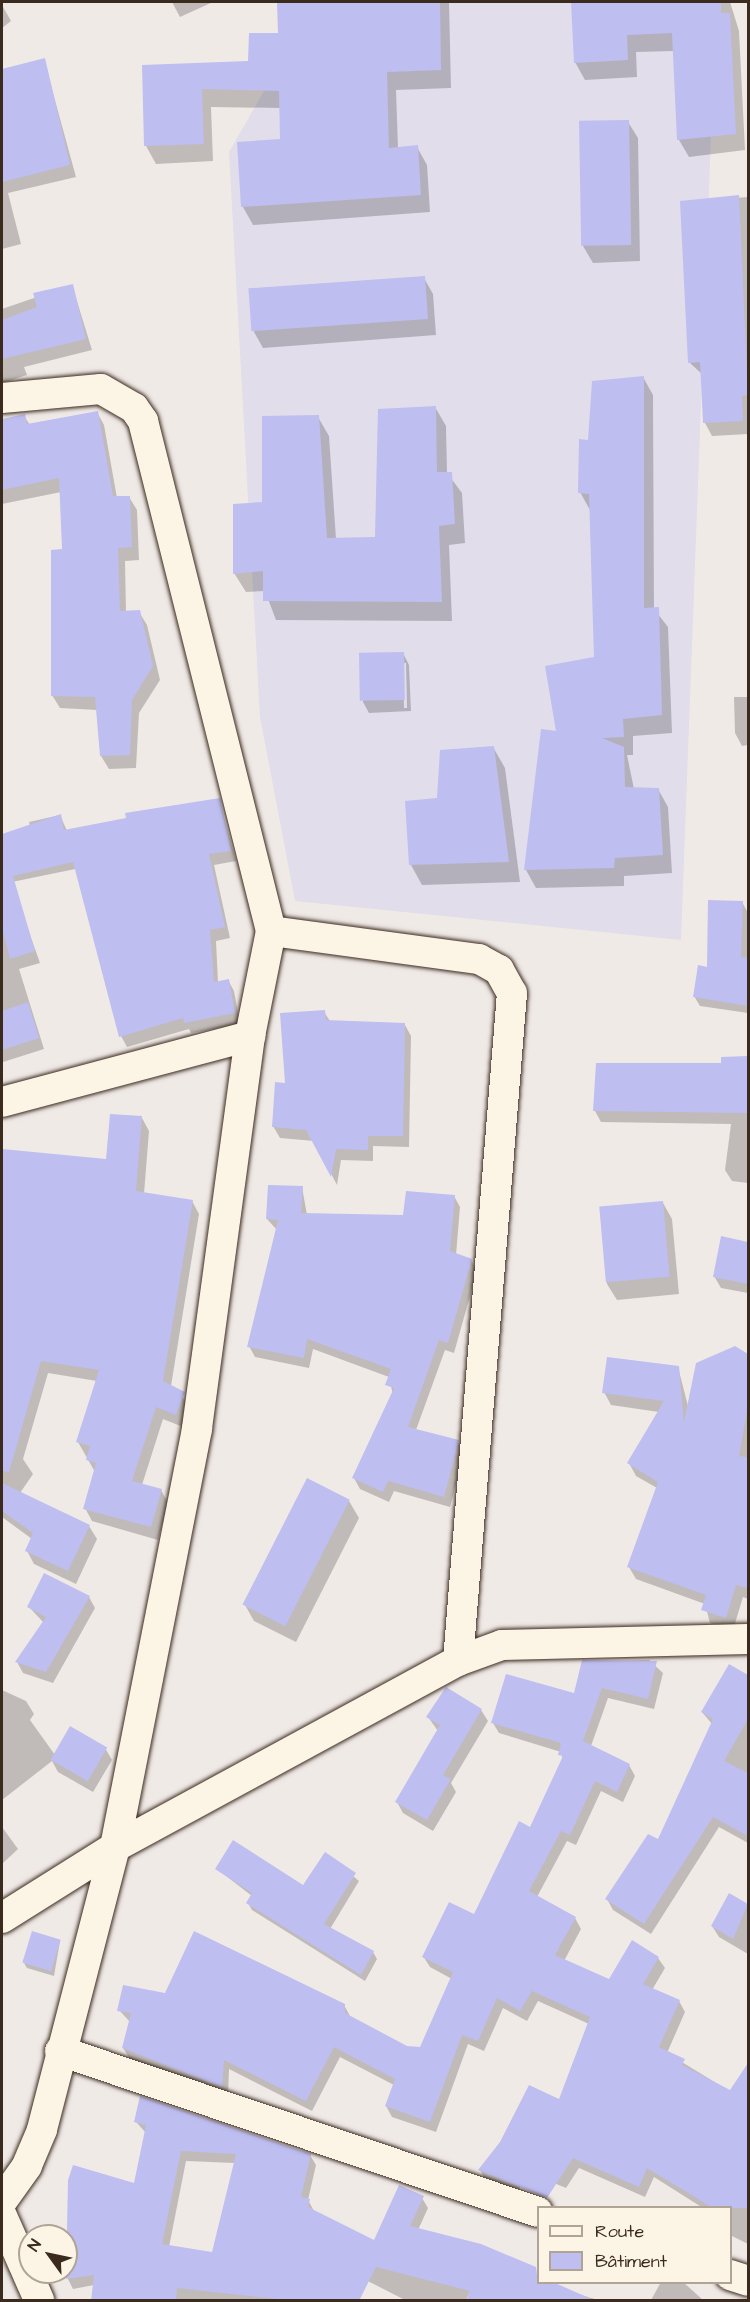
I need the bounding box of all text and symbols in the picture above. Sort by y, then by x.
legend [537,2206,732,2284]
text: Route [595,2219,644,2244]
north arrow [18,2224,78,2284]
text: N [23,2235,47,2255]
text: Bâtiment [595,2249,667,2274]

